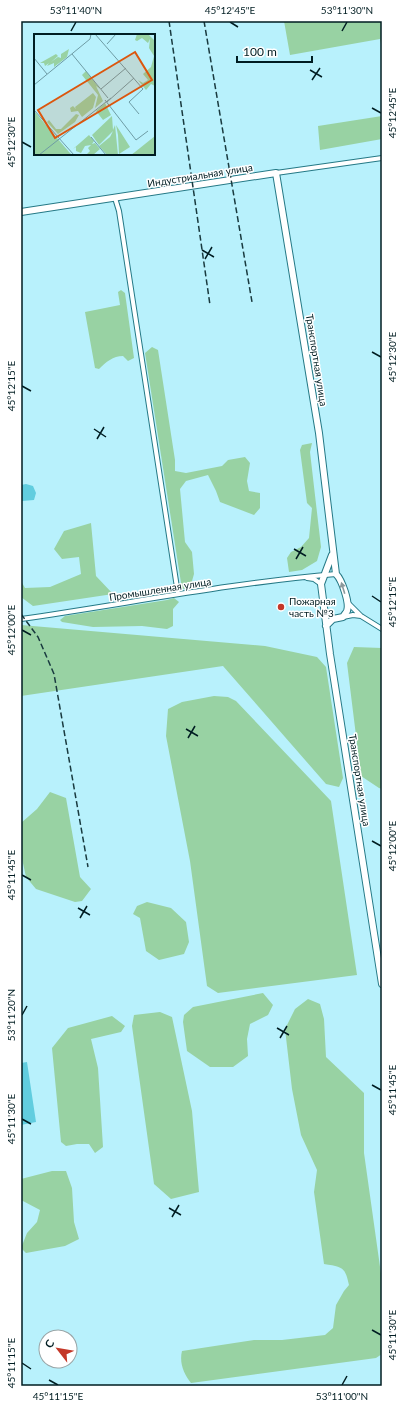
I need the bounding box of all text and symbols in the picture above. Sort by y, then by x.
text: 53°11'40"N [50,4,102,16]
text: 45°12'45"E [205,4,255,16]
text: 53°11'30"N [321,4,373,16]
inset map [34,34,155,155]
scale bar [237,38,312,64]
text: 100 m [243,44,277,59]
text: 45°12'45"E [386,88,398,138]
text: 45°12'30"E [5,117,17,167]
street label: Индустриальная улица [147,161,253,189]
street label: Транспортная улица [304,313,330,407]
text: 45°12'30"E [386,332,398,382]
text: 45°12'15"E [5,361,17,411]
street label: Промышленная улица [108,575,212,603]
text: 45°12'15"E [386,577,398,627]
one-way arrow [340,581,346,593]
place label: Пожарная часть №3 [289,595,336,619]
marker: Пожарная часть №3 [276,602,286,612]
text: 45°12'00"E [5,605,17,655]
street label: Транспортная улица [347,733,373,827]
text: 45°12'00"E [386,821,398,871]
text: 45°11'45"E [5,850,17,900]
text: 53°11'20"N [5,989,17,1041]
text: 45°11'45"E [386,1065,398,1115]
text: 45°11'30"E [5,1094,17,1144]
text: 45°11'30"E [386,1310,398,1360]
north arrow [38,1329,78,1369]
text: С [42,1337,57,1350]
text: 45°11'15"E [5,1338,17,1388]
text: 45°11'15"E [33,1390,83,1402]
text: 53°11'00"N [316,1390,368,1402]

